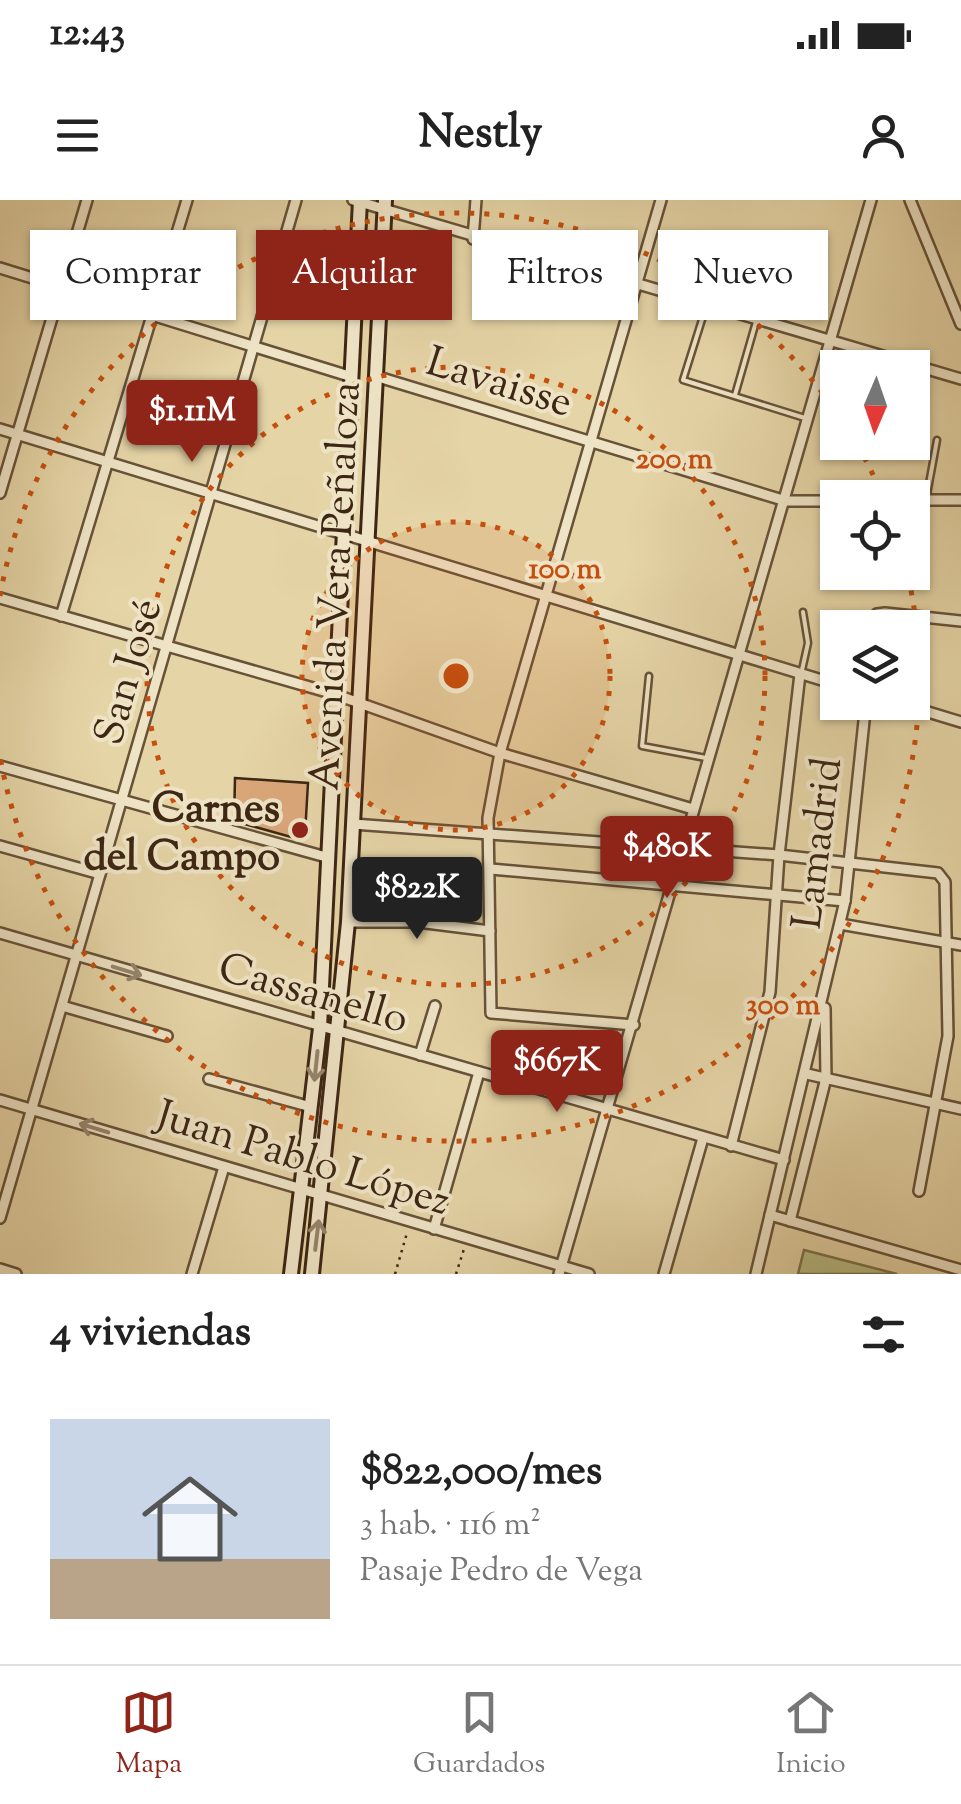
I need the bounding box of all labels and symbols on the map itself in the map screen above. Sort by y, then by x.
street label: Lavaisse [418,334,579,435]
north arrow [820,350,930,460]
pin: $1.11M [111,380,273,465]
street label: Avenida Vera Peñaloza [297,380,379,792]
text: 200 m [636,439,713,482]
text: 100 m [529,549,602,592]
street label: San José [81,592,180,752]
centre of rings [438,658,474,694]
street label: Lamadrid [780,754,860,933]
place label: Carnes del Campo [83,781,280,889]
pin: $480K [597,816,737,901]
marker: Carnes del Campo [289,819,311,841]
pin: $822K [347,857,487,942]
street label: Cassanello [211,940,415,1051]
one-way arrow [111,963,142,981]
text: 300 m [746,985,821,1028]
pin: $667K [487,1030,627,1115]
one-way arrow [306,1050,325,1082]
street label: Juan Pablo López [146,1087,457,1234]
one-way arrow [78,1118,110,1136]
one-way arrow [308,1219,327,1251]

